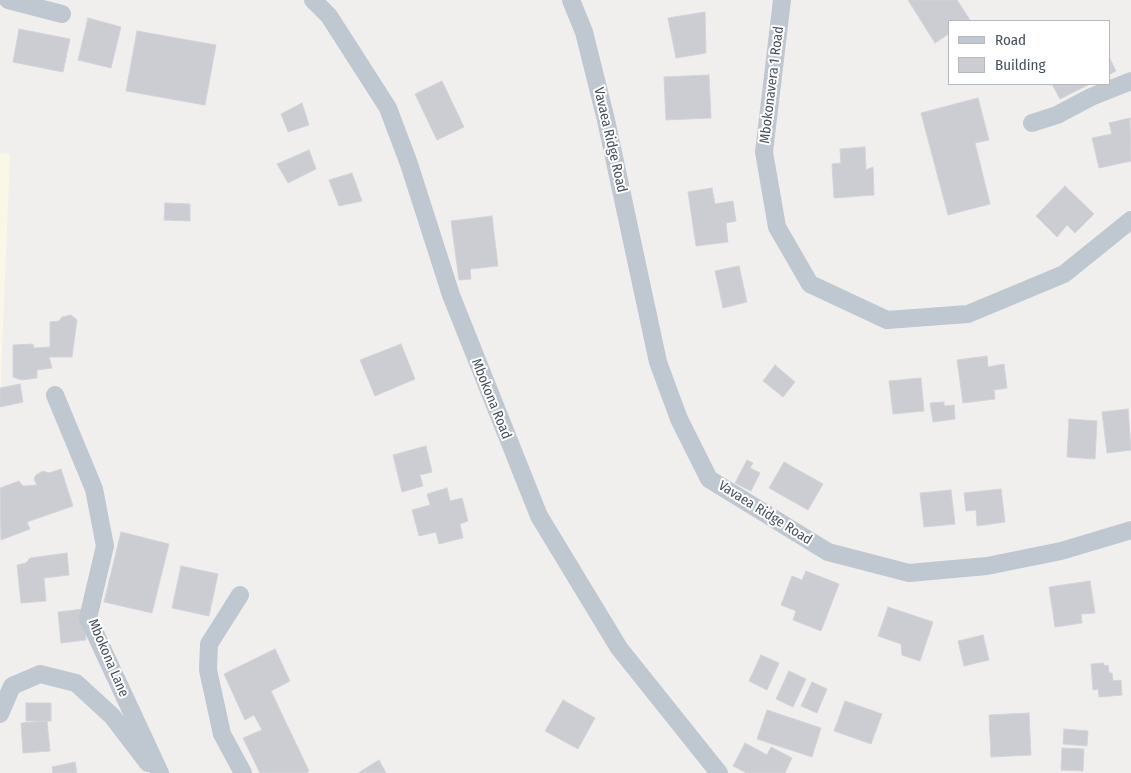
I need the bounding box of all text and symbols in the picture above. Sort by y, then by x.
legend [948,20,1111,85]
street label: Mbokonavera 1 Road [756,25,788,145]
text: Road [995,31,1026,49]
text: Building [995,56,1046,74]
street label: Vavaea Ridge Road [590,86,630,194]
street label: Mbokona Road [467,356,515,442]
street label: Vavaea Ridge Road [715,477,815,549]
street label: Mbokona Lane [84,616,132,700]

